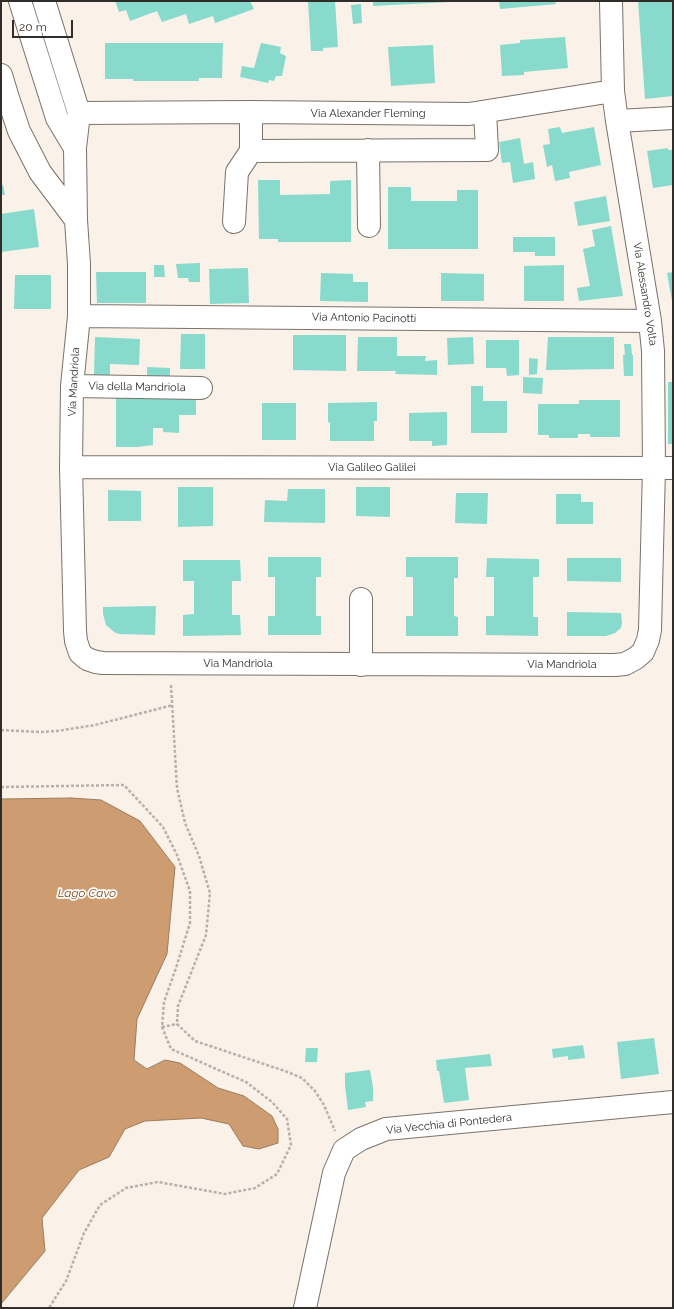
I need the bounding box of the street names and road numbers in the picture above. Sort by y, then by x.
street label: Via Alexander Fleming [311,107,425,121]
street label: Via Alessandro Volta [630,241,660,347]
street label: Via Antonio Pacinotti [312,310,416,326]
street label: Via Mandriola [66,347,82,417]
street label: Via della Mandriola [88,380,186,394]
street label: Via Galileo Galilei [328,461,416,475]
street label: Via Mandriola [203,657,273,671]
street label: Via Mandriola [527,658,597,672]
street label: Via Vecchia di Pontedera [385,1111,513,1137]

